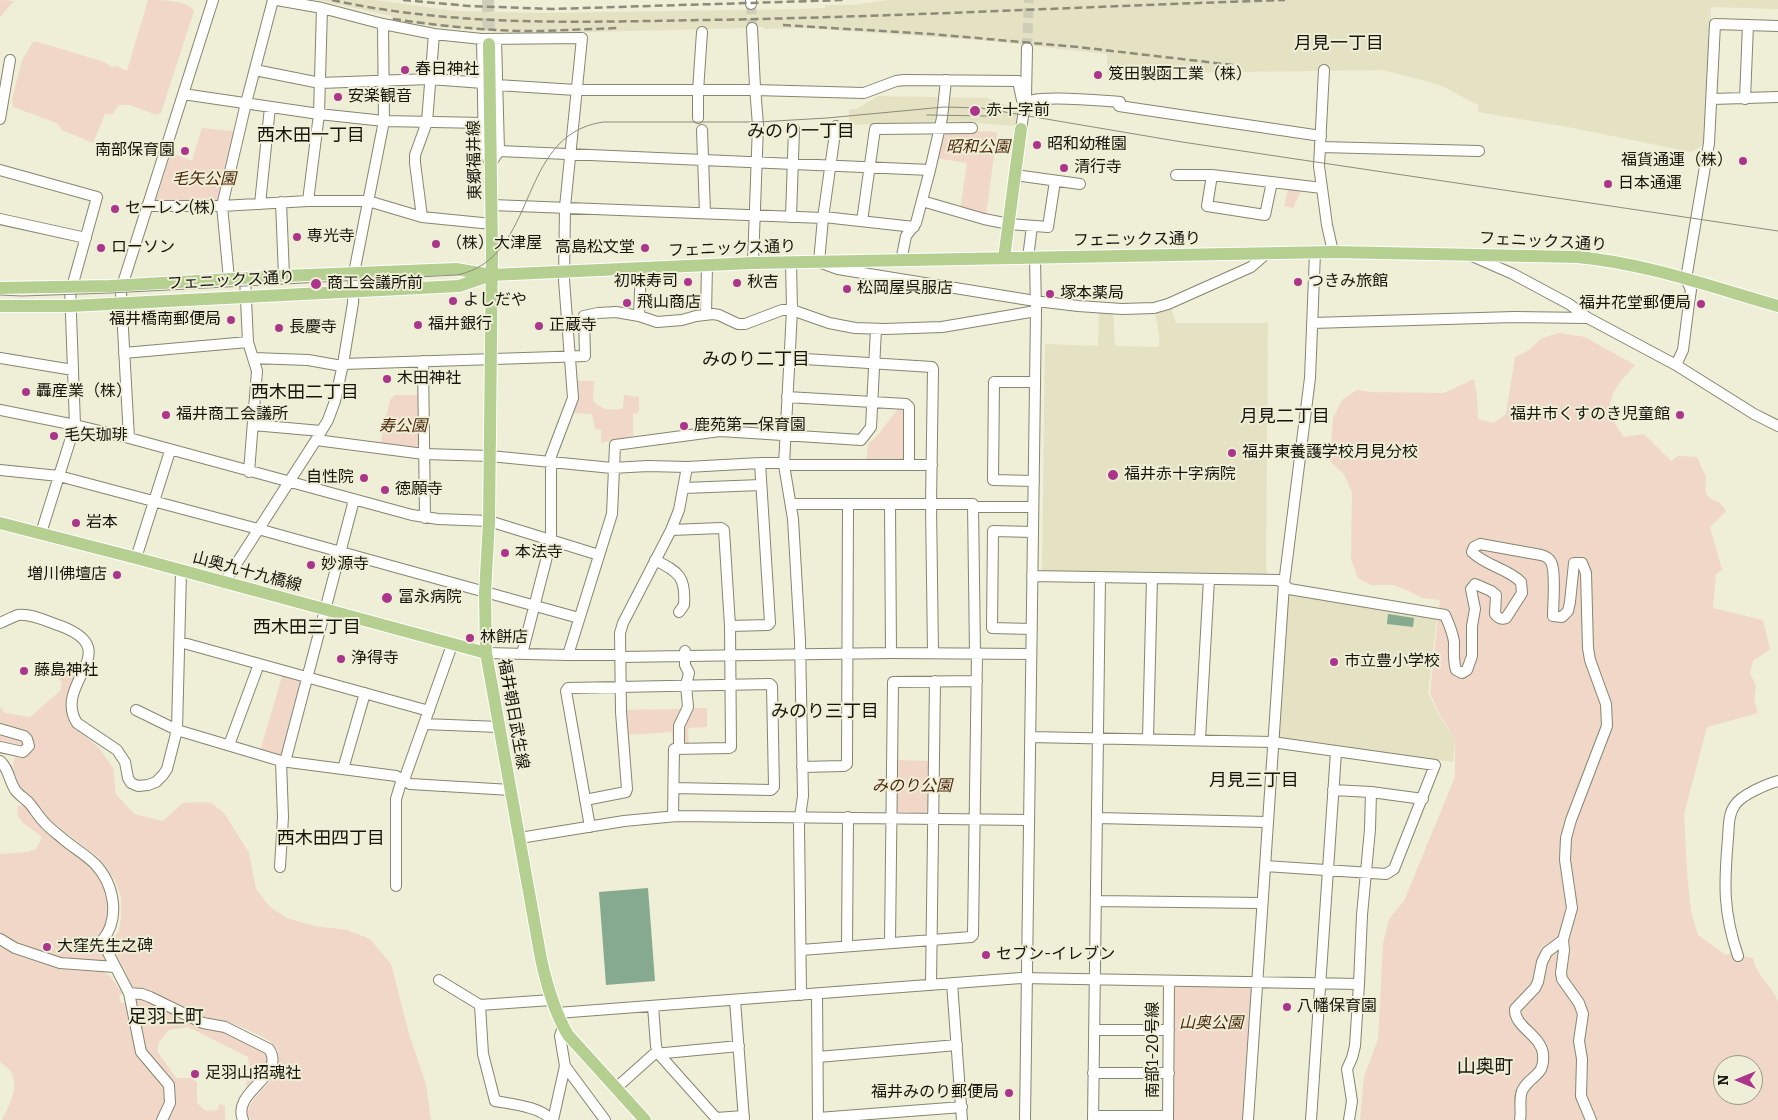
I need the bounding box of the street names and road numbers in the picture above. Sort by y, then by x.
street label: 東郷福井線 [465,120,485,200]
street label: フェニックス通り [1073,229,1201,251]
street label: フェニックス通り [1479,229,1607,255]
street label: フェニックス通り [668,237,796,261]
street label: フェニックス通り [167,268,295,294]
street label: 山奥九十九橋線 [190,548,304,596]
street label: 福井朝日武生線 [494,657,532,771]
street label: 南部1-20号線 [1144,1002,1164,1098]

